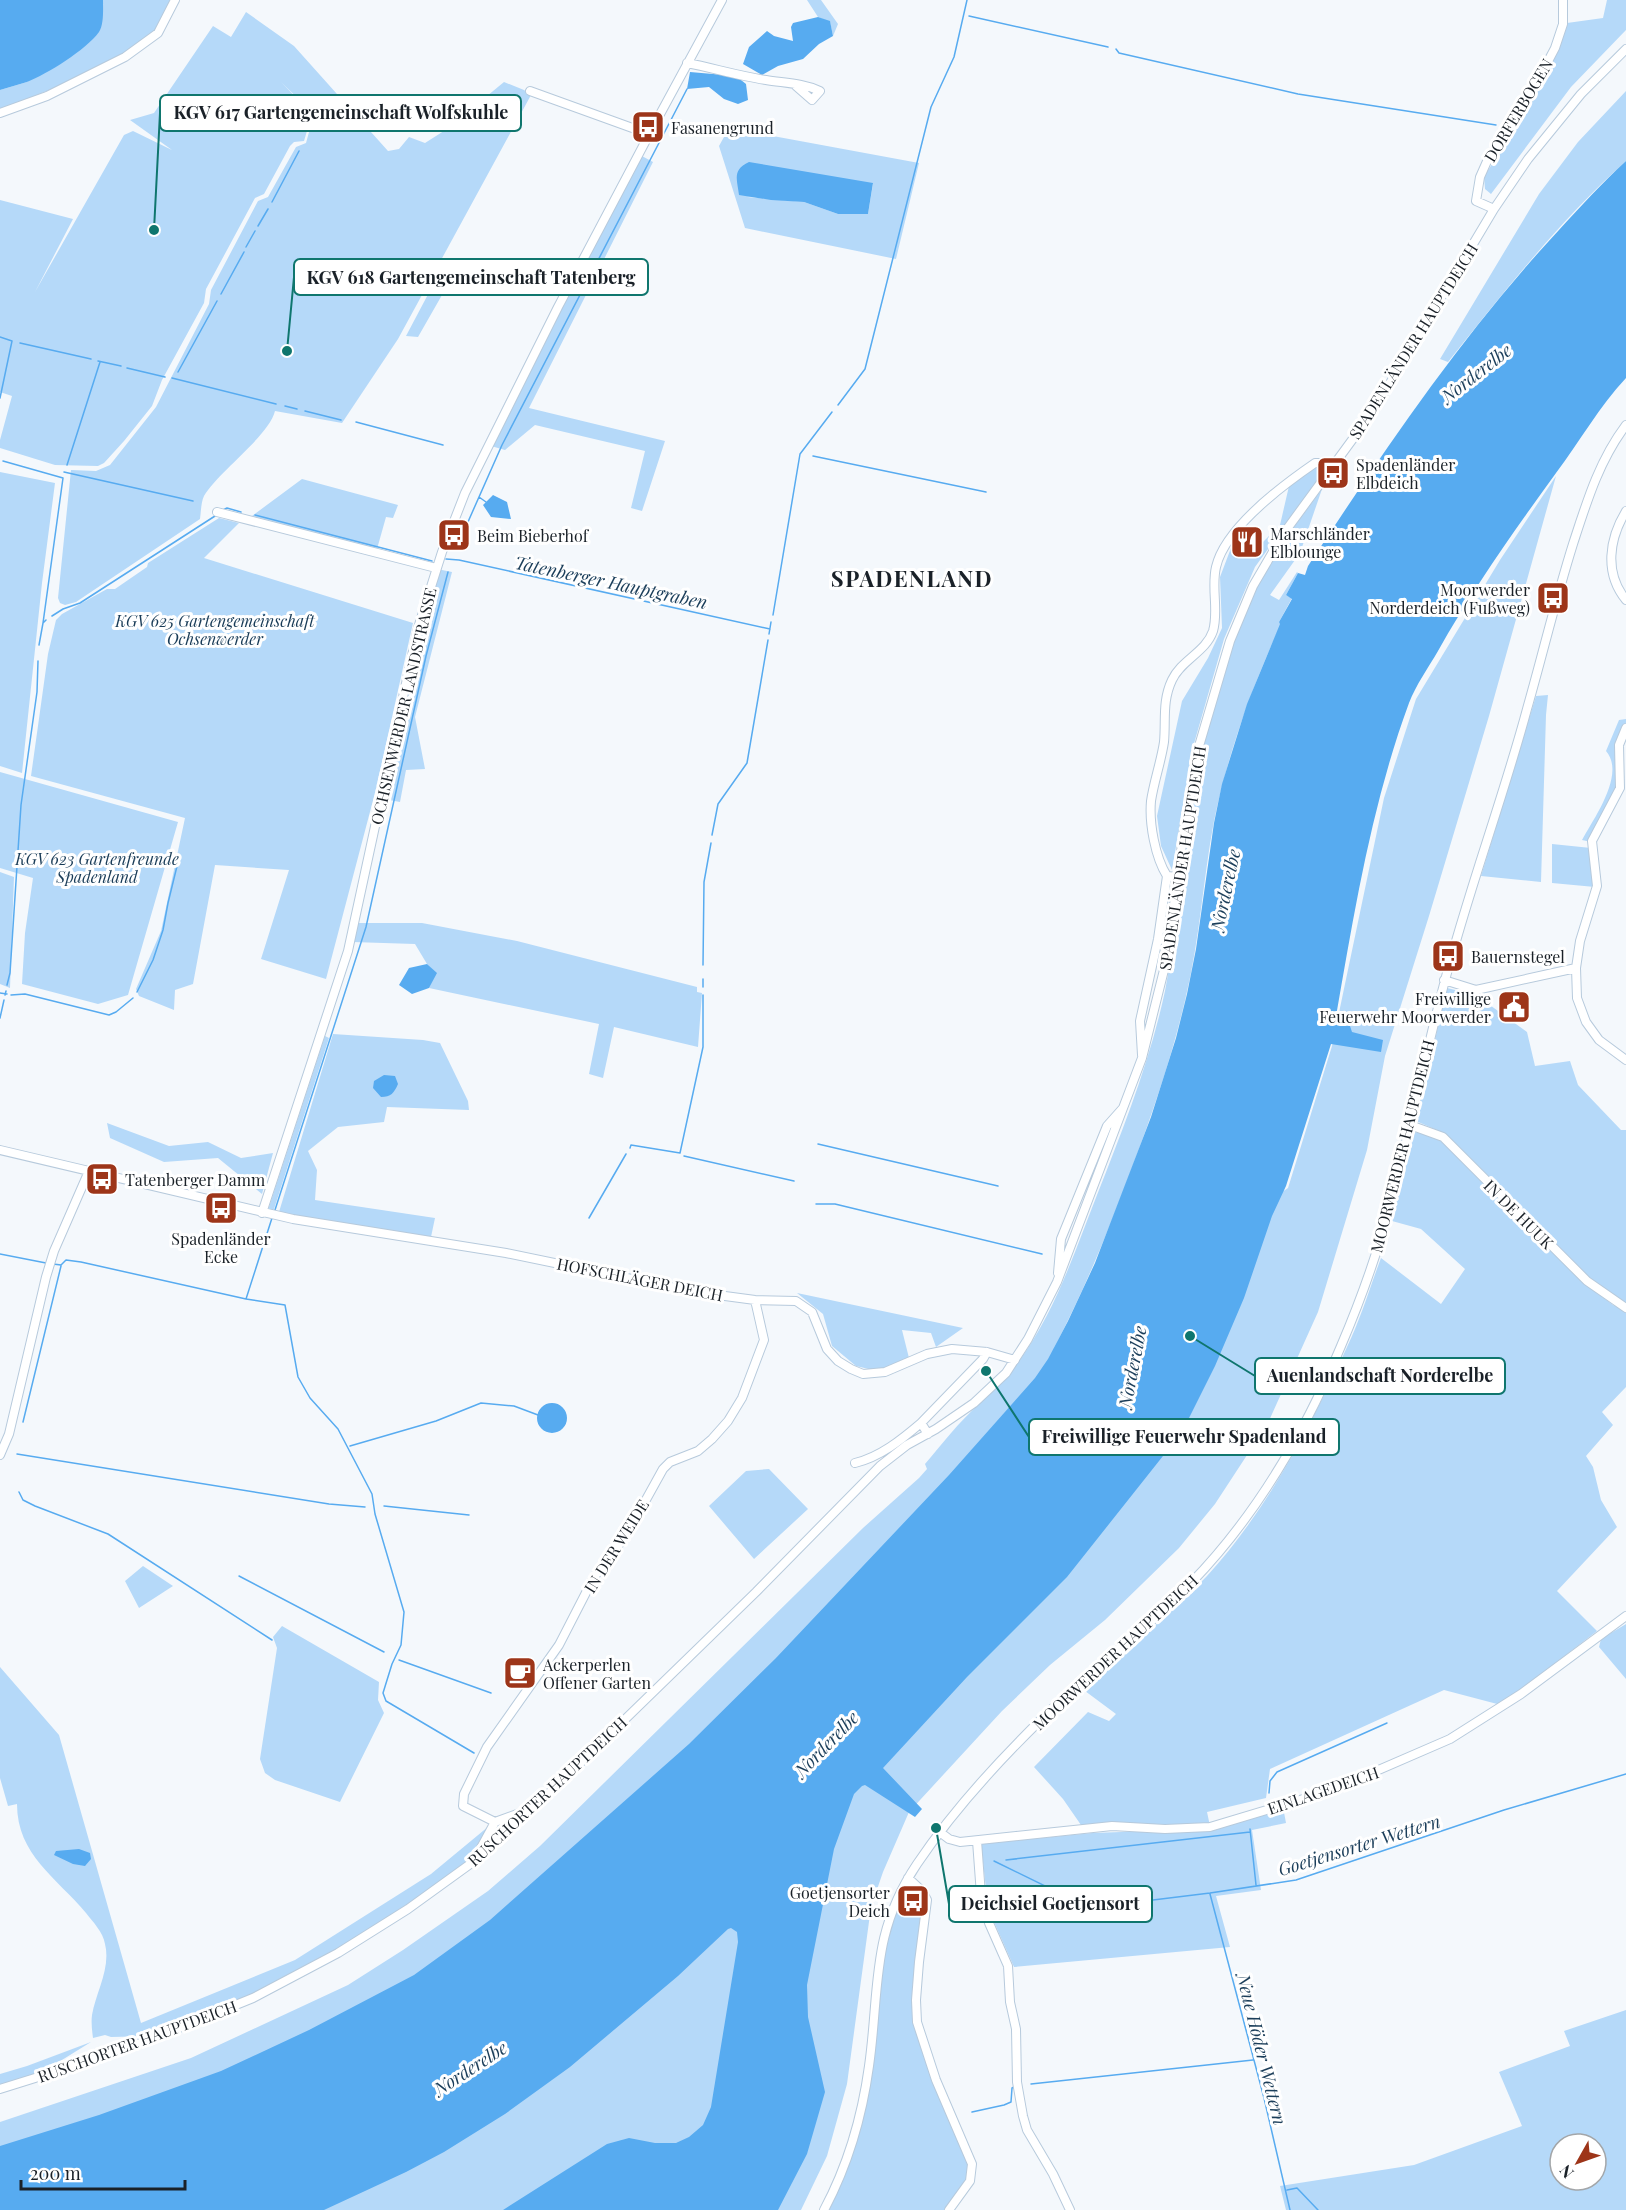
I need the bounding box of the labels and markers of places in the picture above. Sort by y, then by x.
callout: KGV 617 Gartengemeinschaft Wolfskuhle [160,95,521,131]
bus stop icon: Fasanengrund [630,109,666,145]
place label: Fasanengrund [671,117,774,138]
callout: KGV 618 Gartengemeinschaft Tatenberg [294,259,648,295]
place label: Spadenländer Elbdeich [1356,454,1455,493]
bus stop icon: Spadenländer Elbdeich [1315,455,1351,491]
bus stop icon: Beim Bieberhof [436,517,472,553]
place label: Marschländer Elblounge [1270,523,1370,562]
restaurant icon: Marschländer Elblounge [1229,524,1265,560]
place label: Beim Bieberhof [477,525,590,546]
place label: Moorwerder Norderdeich (Fußweg) [1370,579,1530,618]
bus stop icon: Moorwerder Norderdeich (Fußweg) [1535,580,1571,616]
bus stop icon: Bauernstegel [1430,938,1466,974]
place label: Bauernstegel [1471,946,1565,967]
place label: Freiwillige Feuerwehr Moorwerder [1319,988,1491,1027]
public building icon: Freiwillige Feuerwehr Moorwerder [1496,989,1532,1025]
bus stop icon: Tatenberger Damm [84,1161,120,1197]
place label: Tatenberger Damm [125,1169,265,1190]
bus stop icon: Spadenländer Ecke [203,1190,239,1226]
place label: Spadenländer Ecke [171,1228,271,1267]
callout: Auenlandschaft Norderelbe [1255,1358,1505,1394]
callout: Freiwillige Feuerwehr Spadenland [1029,1419,1339,1455]
place label: Ackerperlen Offener Garten [542,1654,651,1693]
cafe icon: Ackerperlen Offener Garten [502,1655,538,1691]
place label: Goetjensorter Deich [790,1882,891,1921]
bus stop icon: Goetjensorter Deich [895,1883,931,1919]
callout: Deichsiel Goetjensort [949,1886,1152,1922]

